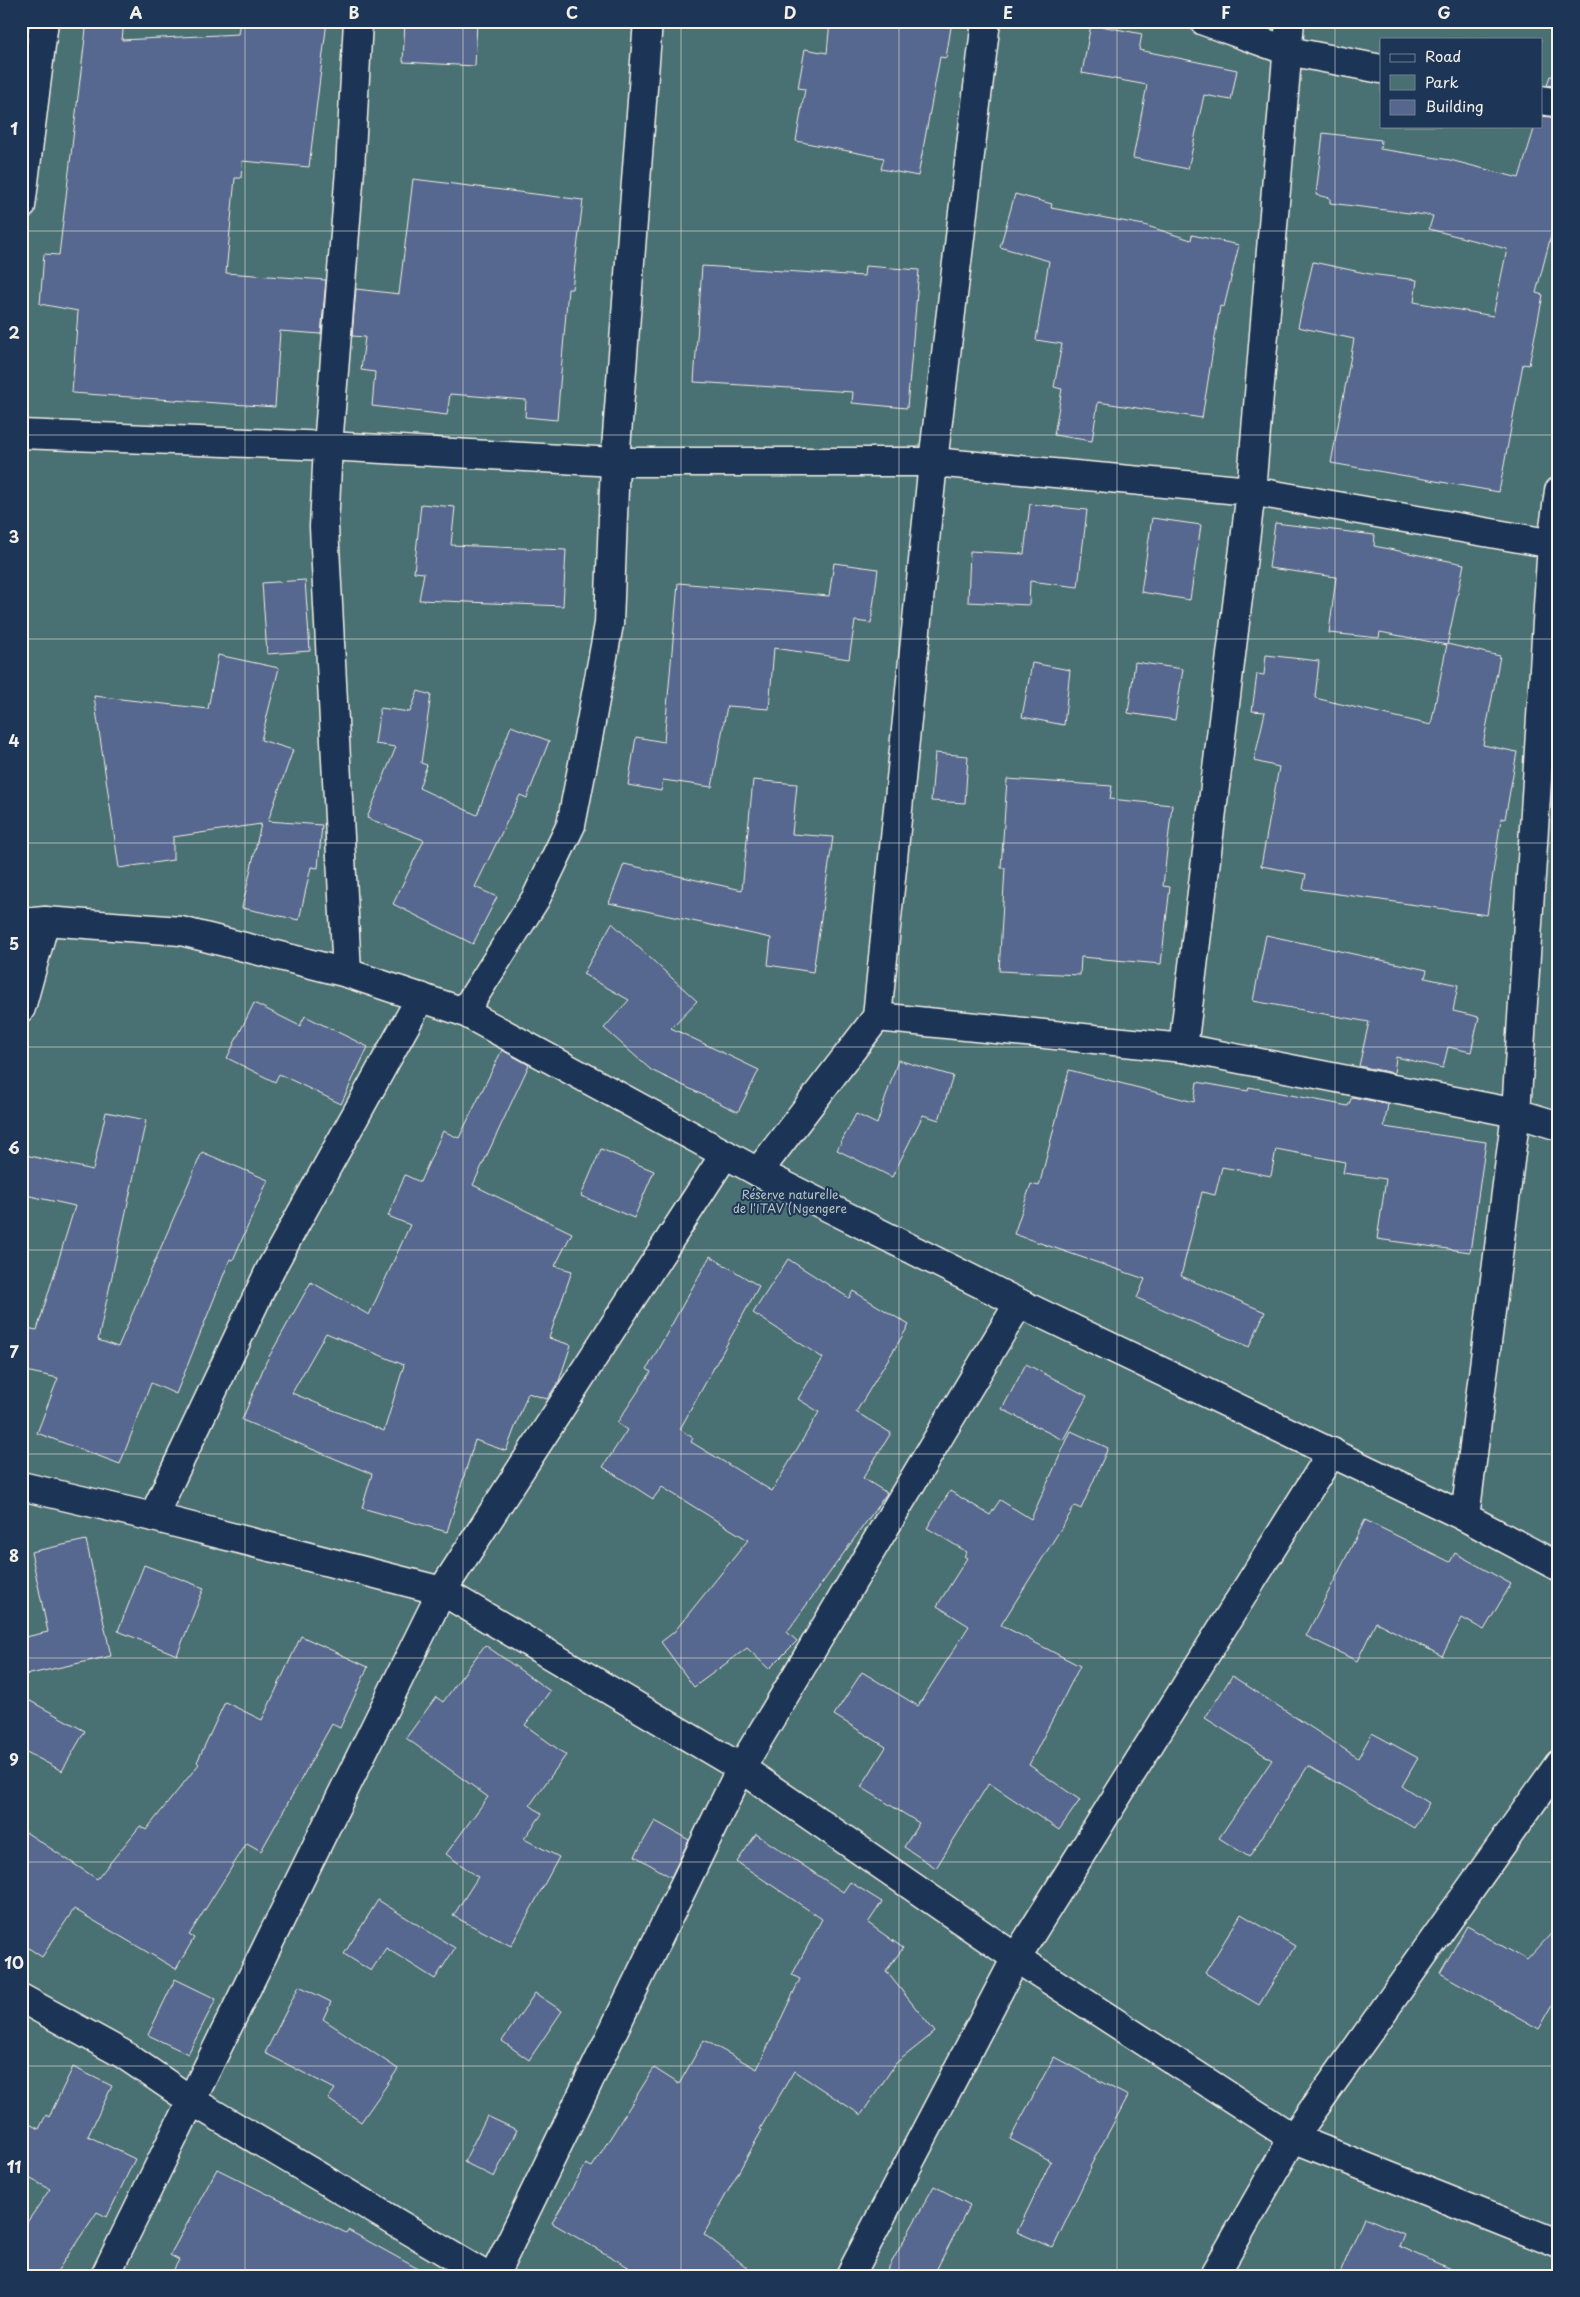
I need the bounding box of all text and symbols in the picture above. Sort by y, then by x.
text: A [130,0,143,24]
text: B [349,0,360,24]
text: C [566,0,578,24]
text: D [784,0,796,24]
text: E [1003,0,1013,24]
text: F [1221,0,1231,24]
text: G [1437,0,1451,24]
legend [1380,38,1542,128]
text: Road [1425,44,1461,67]
text: Park [1425,70,1459,93]
text: Building [1425,94,1484,117]
text: 1 [10,116,18,140]
text: 2 [8,320,20,344]
text: 3 [9,524,19,548]
text: 4 [9,728,20,752]
text: 5 [9,931,19,955]
text: 6 [8,1135,20,1159]
park label: Réserve naturelle de l'ITAV (Ngengere [733,1185,848,1217]
text: 7 [9,1339,19,1363]
text: 8 [9,1543,19,1567]
text: 9 [9,1747,19,1771]
text: 10 [4,1950,24,1974]
text: 11 [7,2154,21,2178]

